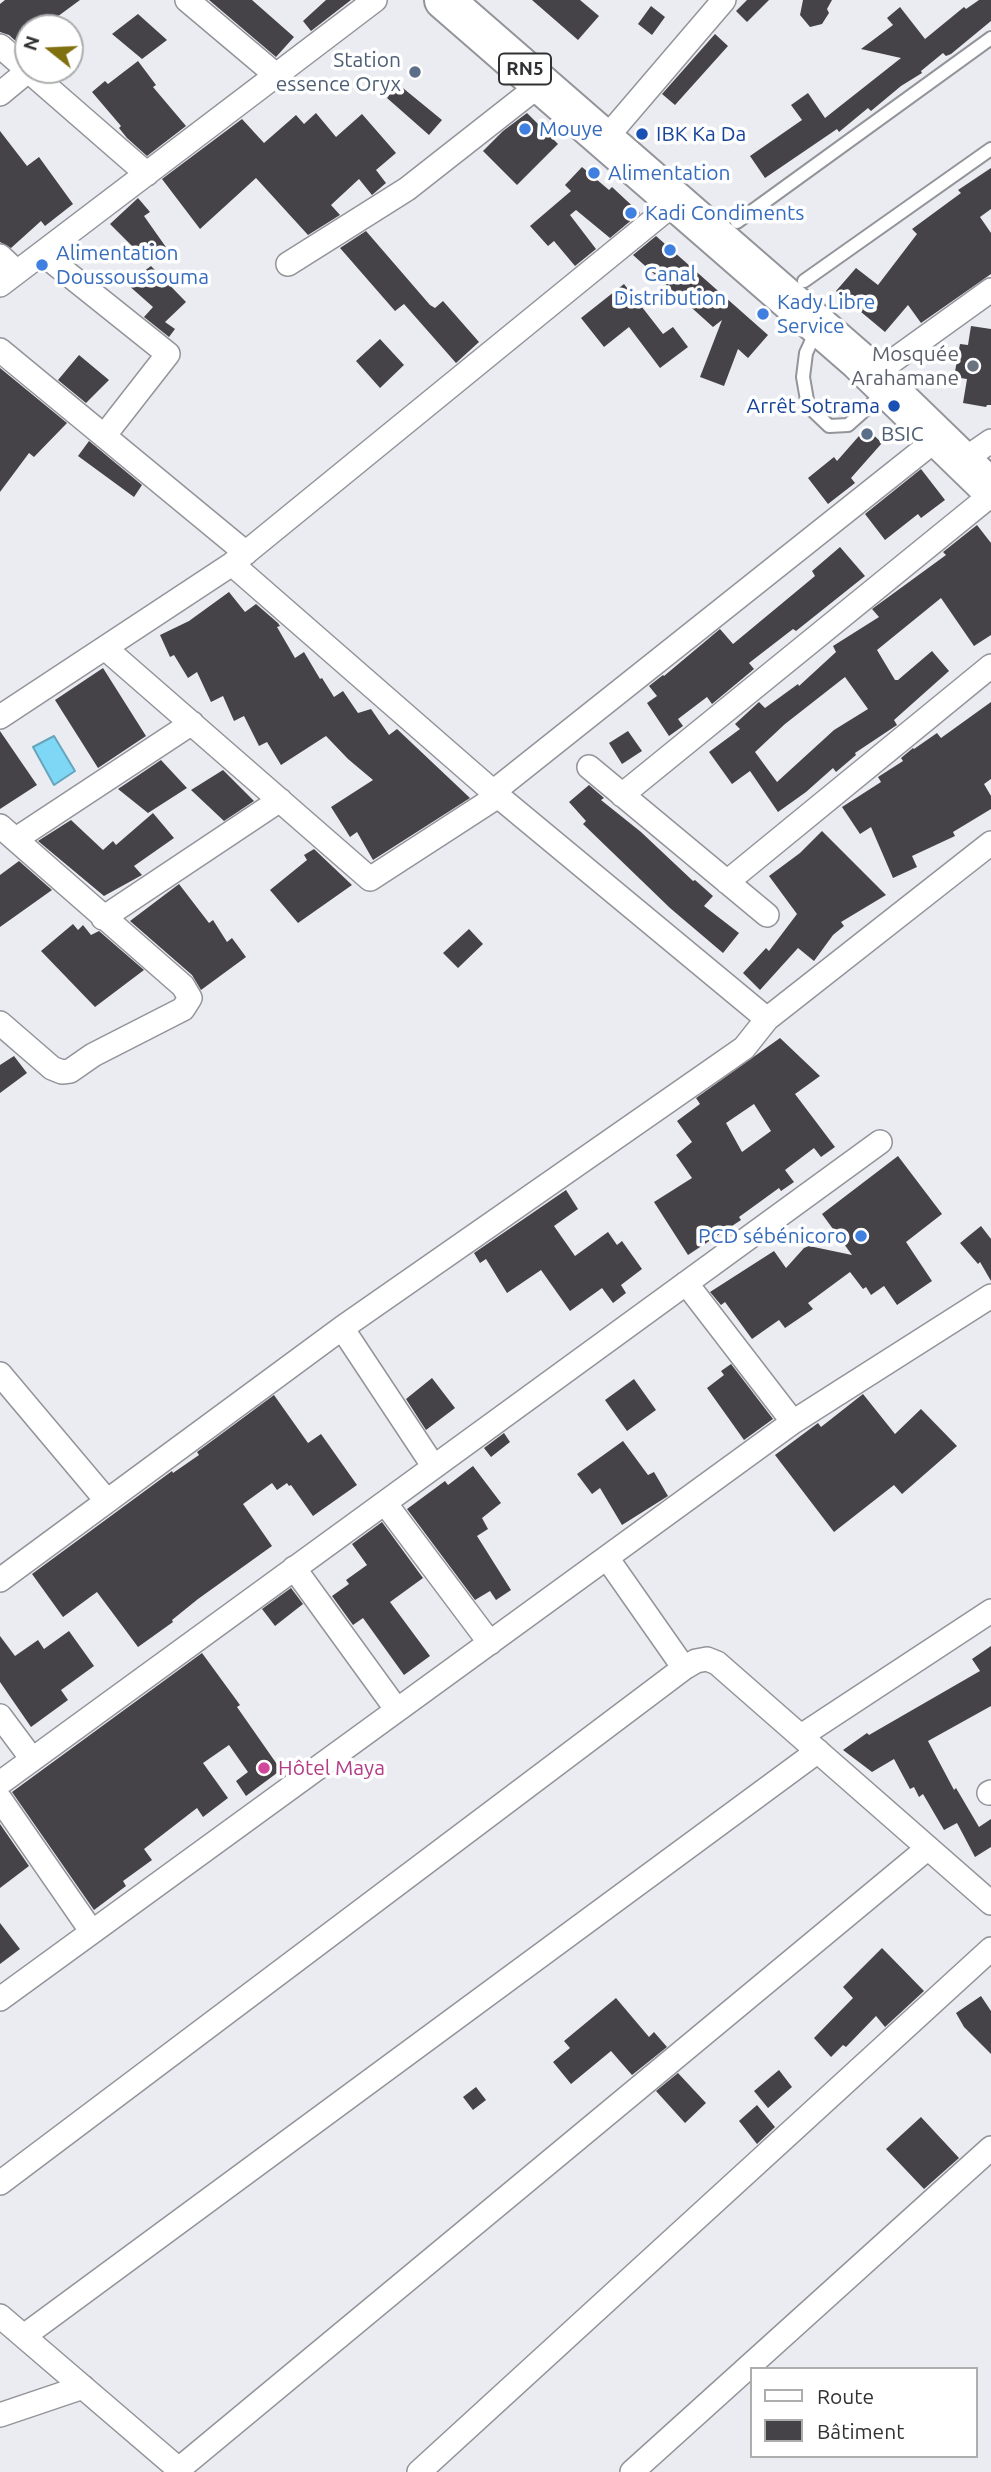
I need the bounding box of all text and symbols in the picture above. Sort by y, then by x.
north arrow [14,14,84,84]
text: N [18,33,44,53]
place label: Station essence Oryx [276,47,401,97]
road number: RN5 [499,54,551,85]
marker: Station essence Oryx [407,64,423,80]
place label: Mouye [539,116,603,142]
marker: Mouye [517,121,533,137]
place label: IBK Ka Da [656,121,746,147]
marker: IBK Ka Da [634,126,650,142]
place label: Alimentation [608,160,731,186]
marker: Alimentation [586,165,602,181]
place label: Kadi Condiments [645,200,804,226]
marker: Kadi Condiments [623,205,639,221]
place label: Alimentation Doussoussouma [56,240,209,290]
marker: Canal Distribution [662,242,678,258]
marker: Alimentation Doussoussouma [34,257,50,273]
place label: Canal Distribution [614,261,726,311]
place label: Kady Libre Service [777,289,875,339]
marker: Kady Libre Service [755,306,771,322]
place label: Mosquée Arahamane [851,341,959,391]
marker: Mosquée Arahamane [965,358,981,374]
place label: Arrêt Sotrama [747,393,880,419]
marker: Arrêt Sotrama [886,398,902,414]
place label: BSIC [881,421,924,447]
marker: BSIC [859,426,875,442]
place label: PCD sébénicoro [698,1223,847,1249]
marker: PCD sébénicoro [853,1228,869,1244]
place label: Hôtel Maya [278,1755,385,1781]
marker: Hôtel Maya [256,1760,272,1776]
legend [750,2367,977,2458]
text: Route [817,2384,874,2408]
text: Bâtiment [817,2419,904,2443]

